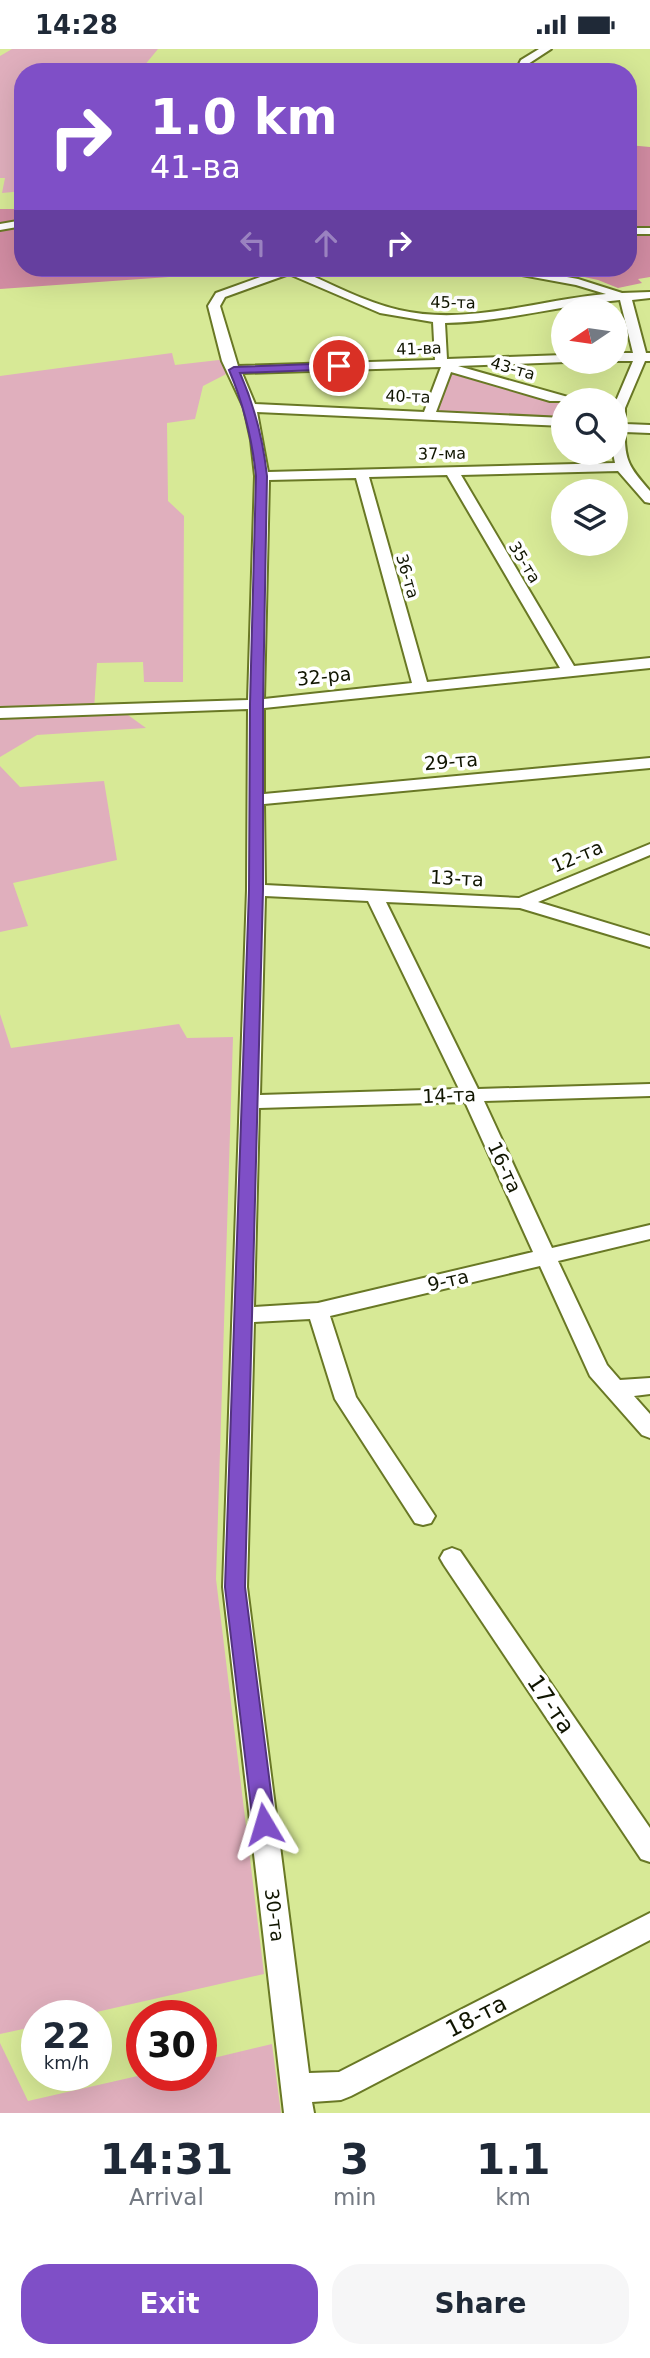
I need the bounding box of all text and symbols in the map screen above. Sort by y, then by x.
text: 14:28 [35,10,118,40]
text: 1.0 km [150,89,338,146]
icon: right [35,91,126,182]
text: 41-ва [150,148,241,186]
icon: left [234,224,272,262]
icon: ahead [307,224,345,262]
icon: right [380,224,418,262]
street label: 45-та [430,293,476,312]
north arrow [551,297,628,375]
map controls [551,297,628,556]
pin [309,336,369,396]
street label: 41-ва [396,338,442,359]
icon: arrive [320,347,358,385]
street label: 43-та [488,353,537,384]
street label: 40-та [385,386,431,407]
button: search [551,388,628,465]
street label: 37-ма [418,444,466,463]
button: layers [551,479,628,556]
street label: 35-та [505,538,544,587]
street label: 36-та [392,552,423,601]
street label: 32-ра [296,662,352,690]
street label: 29-та [423,748,479,774]
street label: 12-та [548,835,606,877]
street label: 13-та [430,866,484,890]
street label: 14-та [422,1083,476,1107]
street label: 16-та [484,1138,526,1196]
street label: 9-та [425,1265,471,1295]
street label: 17-та [522,1670,580,1738]
position arrow [227,1787,301,1861]
street label: 30-та [261,1887,289,1943]
street label: 18-та [441,1990,511,2042]
speed limit sign: 30 [126,2000,217,2091]
text: 22 [42,2016,91,2056]
text: km/h [44,2052,89,2073]
text: 14:31 [100,2135,233,2184]
text: 3 [340,2135,369,2184]
text: 1.1 [476,2135,550,2184]
text: Arrival [129,2184,204,2210]
text: min [333,2184,376,2210]
text: km [495,2184,531,2210]
button: Exit [21,2264,318,2344]
button: Share [332,2264,629,2344]

